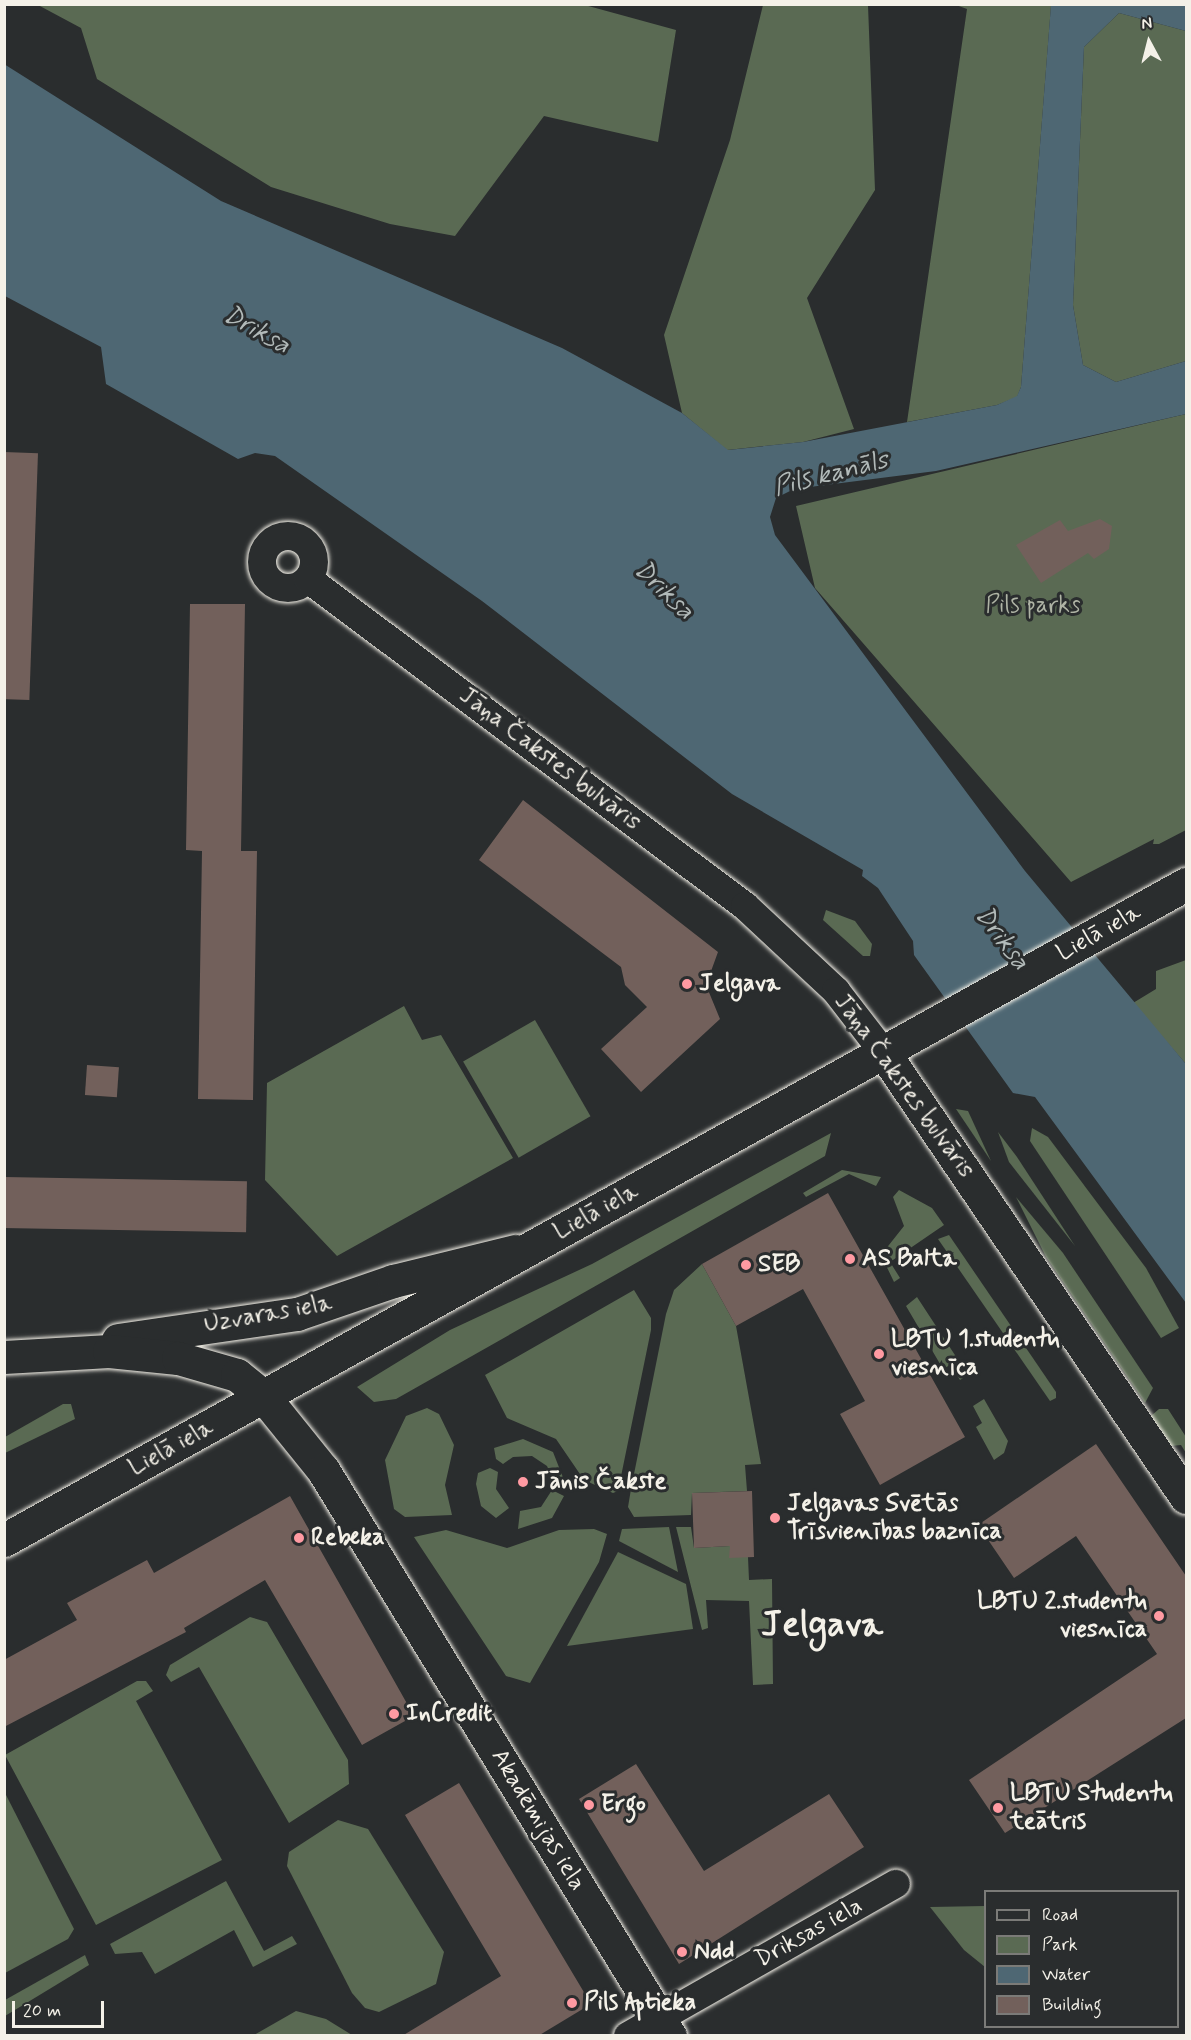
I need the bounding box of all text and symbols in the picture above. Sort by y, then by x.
north arrow [1119,12,1179,72]
text: N [1140,13,1153,35]
water label: Driksa [217,300,295,362]
water label: Pils kanāls [771,446,891,504]
water label: Driksa [626,555,700,627]
park label: Pils parks [985,592,1081,620]
street label: Jāņa Čakstes bulvāris [453,681,647,837]
street label: Lielā iela [1052,898,1146,968]
water label: Driksa [967,901,1035,977]
place label: Jelgava [699,970,780,998]
marker: Jelgava [680,977,694,991]
street label: Jāņa Čakstes bulvāris [828,988,980,1184]
street label: Lielā iela [549,1177,643,1247]
place label: AS Balta [862,1245,953,1273]
place label: SEB [758,1251,800,1279]
marker: AS Balta [843,1252,857,1266]
marker: SEB [739,1258,753,1272]
street label: Uzvaras iela [202,1289,334,1339]
place label: LBTU 1.studentu viesnīca [891,1326,1060,1382]
marker: LBTU 1.studentu viesnīca [872,1347,886,1361]
street label: Lielā iela [124,1413,218,1483]
place label: Jānis Čakste [535,1468,666,1496]
marker: Jānis Čakste [516,1475,530,1489]
place label: Jelgavas Svētās Trīsvienības baznīca [787,1490,1008,1546]
marker: Jelgavas Svētās Trīsvienības baznīca [768,1511,782,1525]
place label: Rebeka [311,1524,385,1552]
marker: Rebeka [292,1531,306,1545]
place label: LBTU 2.studentu viesnīca [977,1588,1147,1644]
district label: Jelgava [761,1604,883,1648]
marker: LBTU 2.studentu viesnīca [1152,1609,1166,1623]
place label: InCredit [406,1700,492,1728]
marker: InCredit [387,1707,401,1721]
street label: Akadēmijas iela [484,1743,592,1897]
place label: LBTU Studentu teātris [1010,1780,1173,1836]
place label: Ergo [601,1791,646,1819]
marker: Ergo [582,1798,596,1812]
marker: LBTU Studentu teātris [991,1801,1005,1815]
legend [984,1890,1179,2028]
street label: Driksas iela [750,1891,868,1975]
text: Road [1042,1903,1078,1927]
text: Park [1042,1933,1078,1957]
place label: Ndd [694,1938,735,1966]
marker: Ndd [675,1945,689,1959]
text: Water [1042,1963,1090,1987]
scale bar [15,1989,106,2027]
place label: Pils Aptieka [584,1989,696,2017]
text: Building [1042,1993,1102,2017]
marker: Pils Aptieka [565,1996,579,2010]
text: 20 m [23,1999,61,2023]

